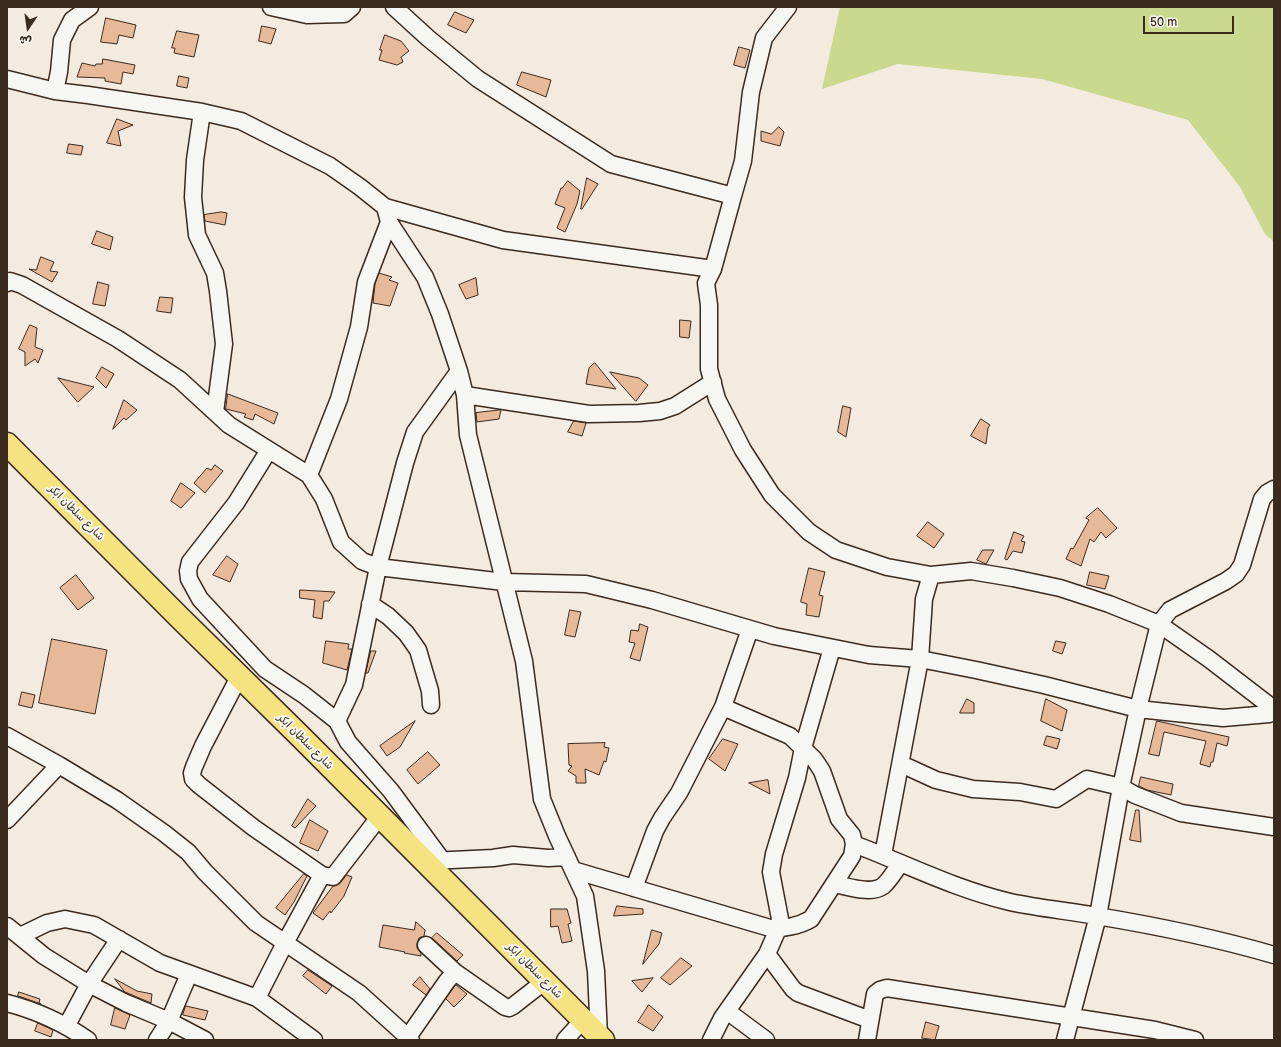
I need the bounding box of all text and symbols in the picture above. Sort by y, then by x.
north arrow [8,8,48,48]
scale bar [1145,8,1236,34]
text: 50 m [1150,15,1177,30]
text: ش [18,32,33,48]
street label: شارع سلطان ابكر [45,482,107,544]
street label: شارع سلطان ابكر [274,711,336,773]
street label: شارع سلطان ابكر [503,940,565,1002]

